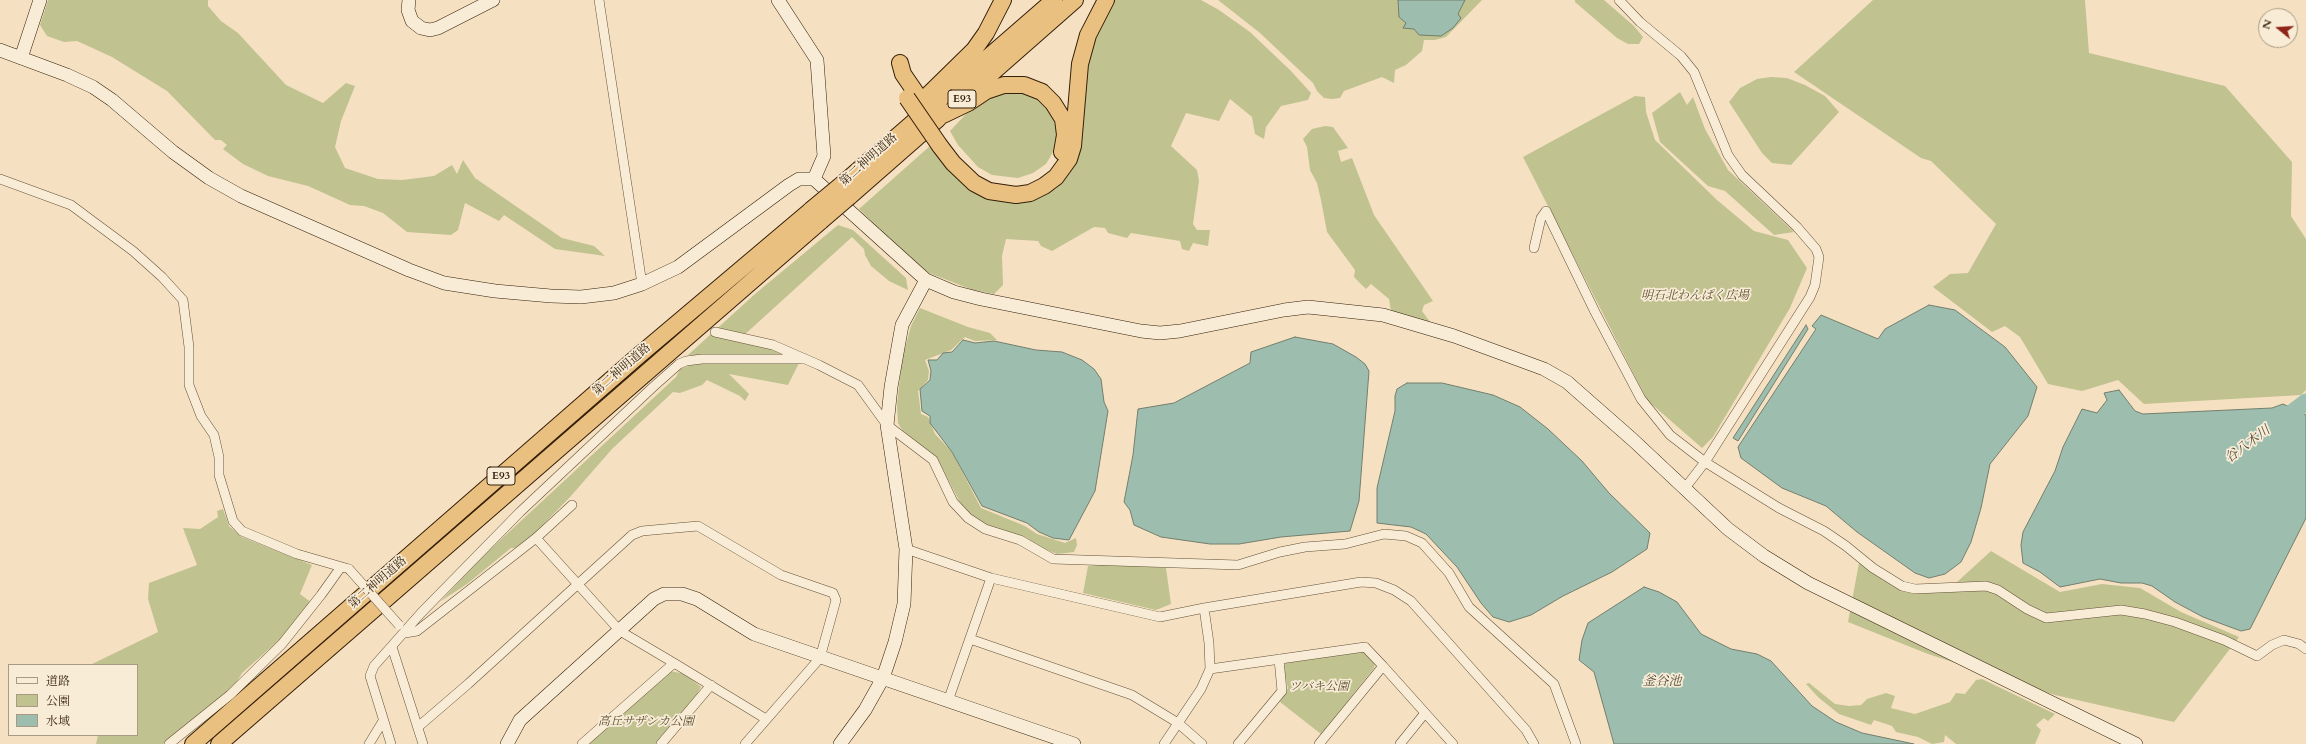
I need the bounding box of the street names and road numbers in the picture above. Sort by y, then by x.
road number: E93 [948,90,976,108]
street label: 第二神明道路 [837,131,901,189]
street label: 第二神明道路 [590,341,654,399]
road number: E93 [487,467,515,485]
street label: 第二神明道路 [346,554,410,612]

